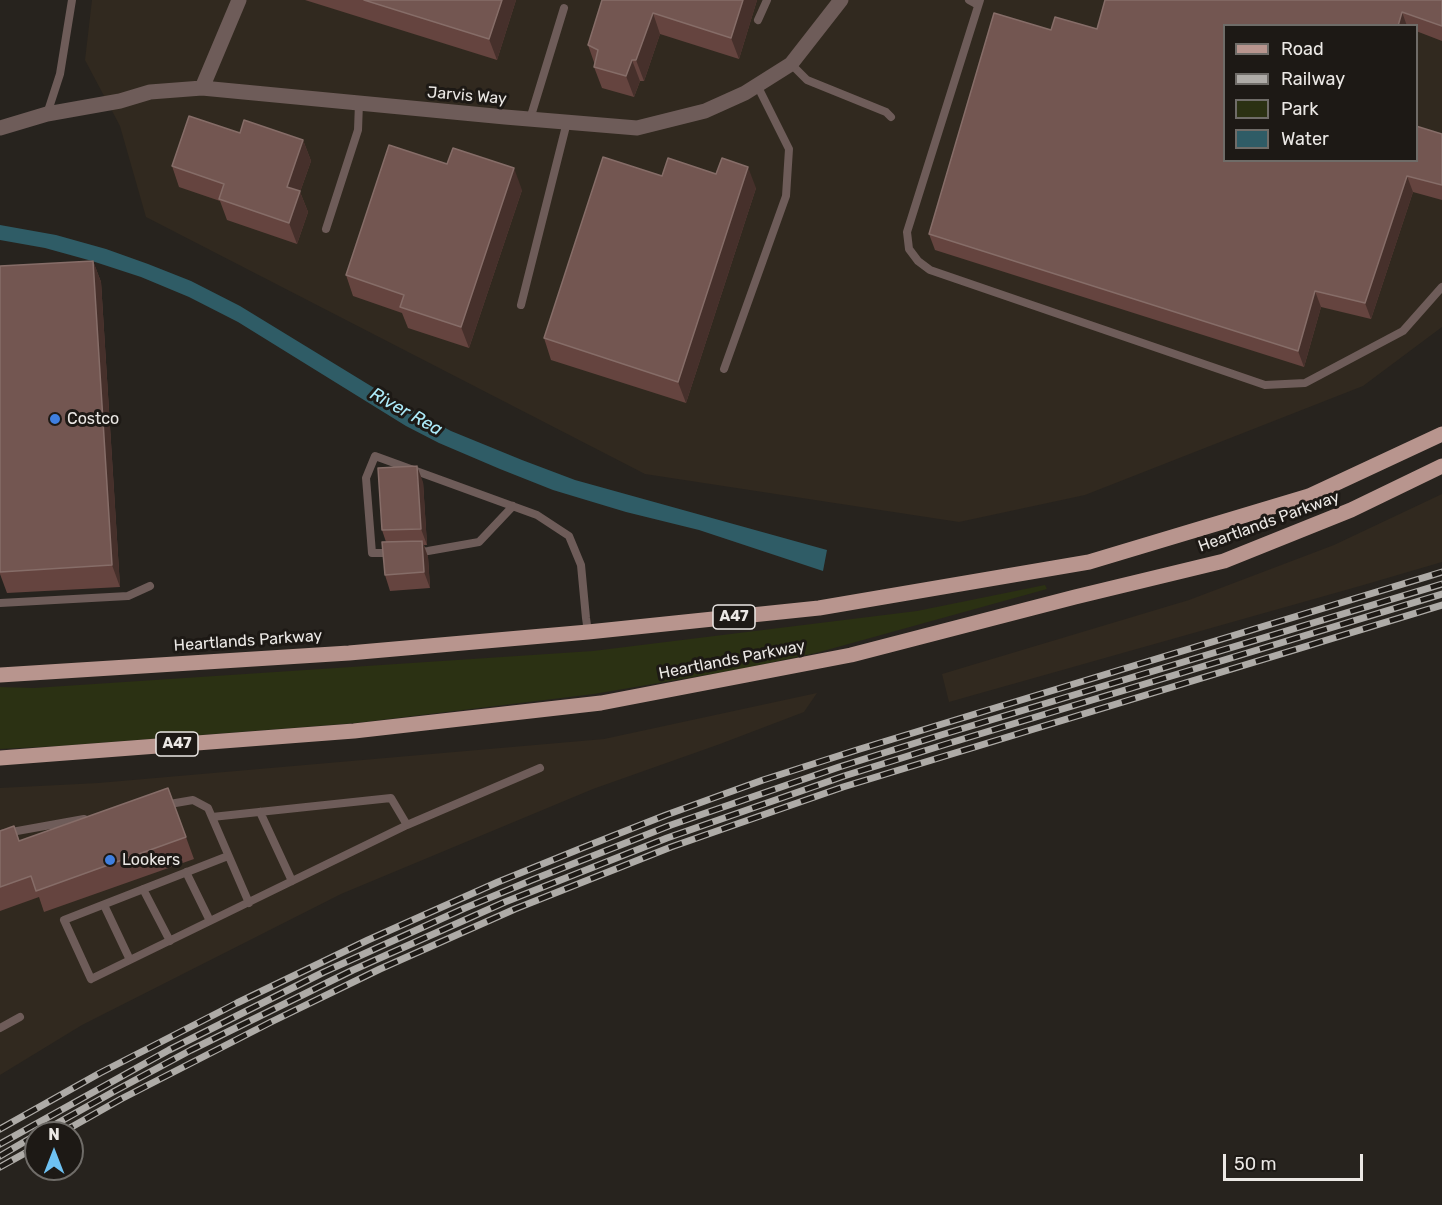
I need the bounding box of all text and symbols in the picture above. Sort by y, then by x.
legend [1223,24,1418,162]
text: Road [1281,38,1324,60]
text: Railway [1281,68,1345,90]
street label: Jarvis Way [426,83,508,109]
text: Park [1281,98,1318,120]
text: Water [1281,128,1329,150]
water label: River Rea [366,383,446,441]
place label: Costco [67,409,119,429]
marker: Costco [48,412,62,426]
street label: Heartlands Parkway [1196,488,1342,556]
road number: A47 [713,605,755,629]
street label: Heartlands Parkway [173,626,323,656]
street label: Heartlands Parkway [657,636,807,684]
road number: A47 [156,732,198,756]
place label: Lookers [122,850,180,870]
marker: Lookers [103,853,117,867]
north arrow [24,1121,84,1181]
text: N [48,1125,60,1144]
scale bar [1226,1142,1366,1180]
text: 50 m [1234,1153,1277,1175]

